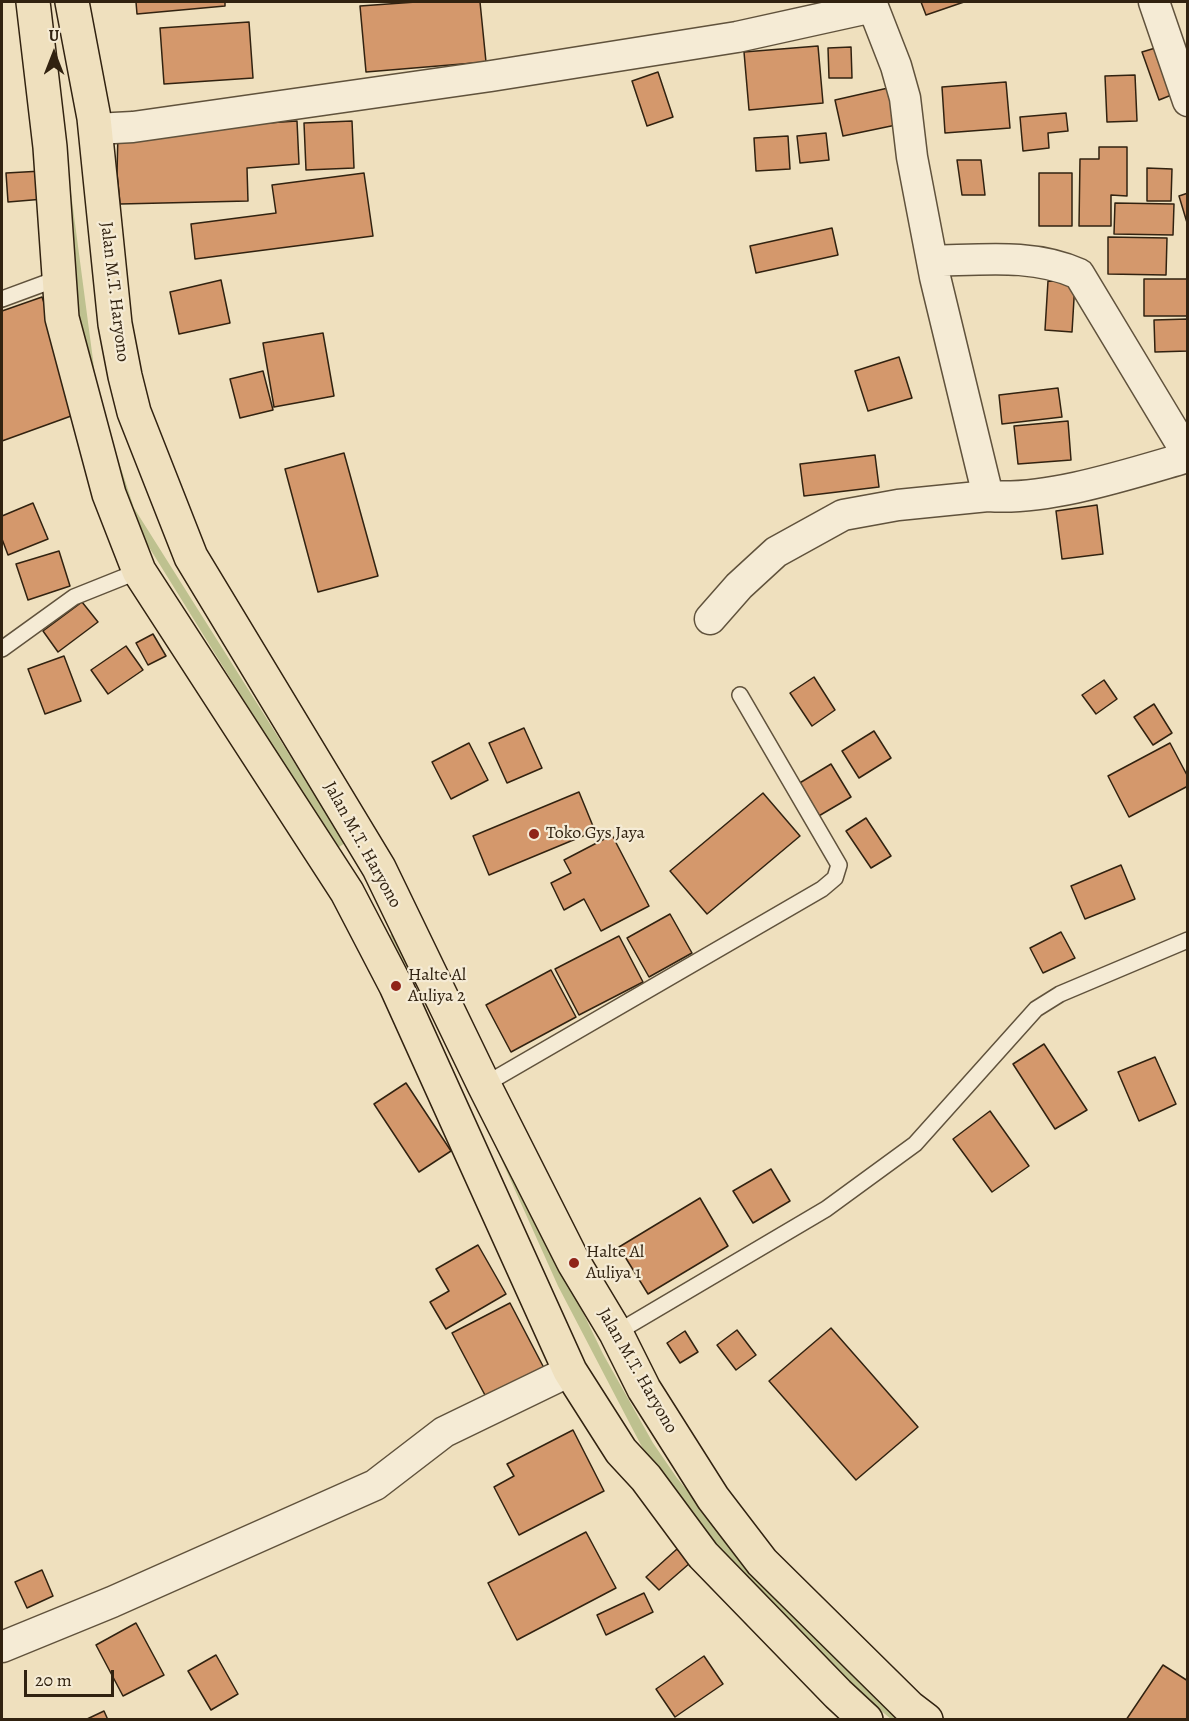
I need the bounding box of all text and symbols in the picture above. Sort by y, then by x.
north arrow [24,24,84,84]
text: U [49,25,59,47]
street label: Jalan M.T. Haryono [95,221,133,363]
street label: Jalan M.T. Haryono [318,778,406,912]
place label: Toko Gys Jaya [546,823,645,845]
marker: Toko Gys Jaya [527,827,541,841]
place label: Halte Al Auliya 2 [408,965,466,1008]
marker: Halte Al Auliya 2 [389,979,403,993]
place label: Halte Al Auliya 1 [586,1242,644,1284]
marker: Halte Al Auliya 1 [567,1256,581,1270]
street label: Jalan M.T. Haryono [592,1305,682,1437]
scale bar [27,1658,117,1696]
text: 20 m [35,1668,72,1692]

